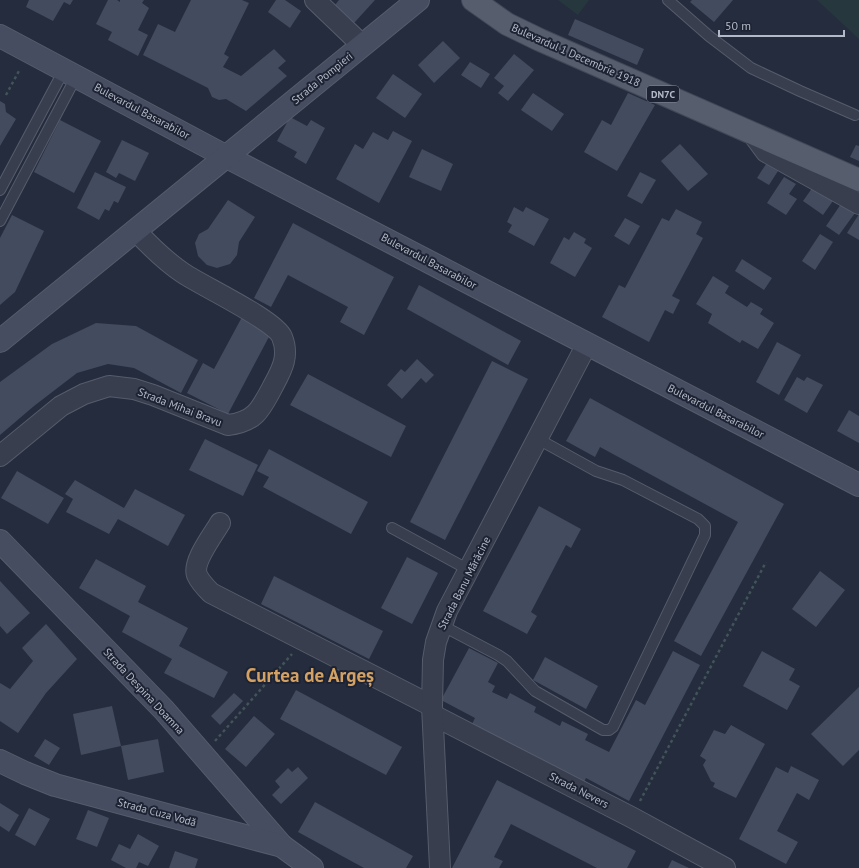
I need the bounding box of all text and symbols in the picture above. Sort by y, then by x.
scale bar [719,12,844,38]
text: 50 m [725,18,751,33]
street label: Bulevardul 1 Decembrie 1918 [509,20,643,90]
street label: Strada Pompieri [289,49,356,107]
street label: Bulevardul Basarabilor [92,80,192,142]
road number: DN7C [647,86,679,102]
street label: Bulevardul Basarabilor [379,230,479,292]
street label: Bulevardul Basarabilor [665,381,767,441]
street label: Strada Mihai Bravu [136,385,224,429]
street label: Strada Banu Mărăcine [434,534,494,632]
street label: Strada Despina Doamna [100,645,188,737]
district label: Curtea de Argeș [246,663,374,688]
street label: Strada Nevers [547,769,611,811]
street label: Strada Cuza Vodă [116,795,198,829]

